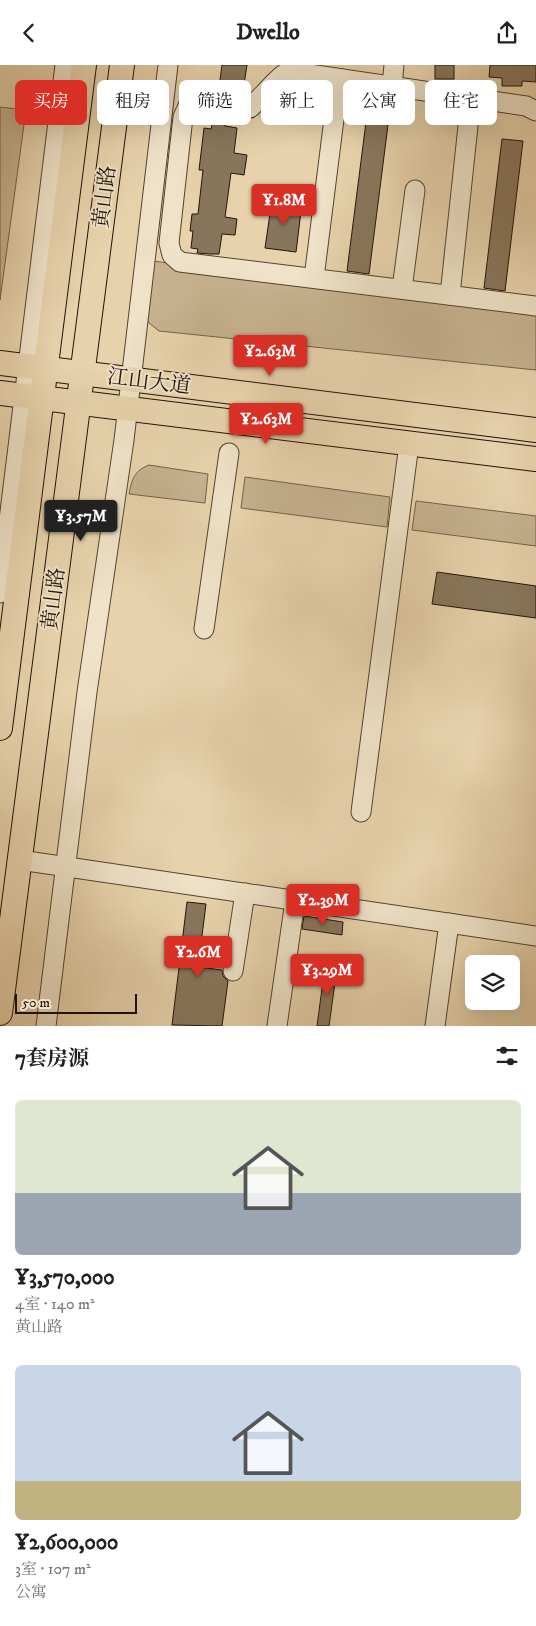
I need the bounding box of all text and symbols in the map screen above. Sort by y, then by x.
icon: back [15,19,43,47]
text: Dwello [236,19,300,46]
icon: share [493,19,521,47]
chip: 买房 [15,80,87,125]
chip: 租房 [97,80,169,125]
chip: 筛选 [179,80,251,125]
chip: 新上 [261,80,333,125]
chip: 公寓 [343,80,415,125]
chip: 住宅 [425,80,497,125]
street label: 黄山路 [88,164,122,230]
pin: ¥1.8M [249,184,319,226]
text: ¥1.8M [262,190,306,210]
pin: ¥2.63M [229,335,311,377]
text: ¥2.63M [244,341,296,361]
street label: 江山大道 [106,364,192,400]
pin: ¥2.63M [225,403,307,445]
text: ¥2.63M [240,409,292,429]
pin: ¥3.57M [40,499,122,542]
text: ¥3.57M [55,506,107,526]
street label: 黄山路 [37,566,71,632]
pin: ¥2.39M [282,883,364,926]
text: ¥2.39M [297,890,349,910]
pin: ¥2.6M [163,935,233,978]
text: ¥2.6M [175,942,221,962]
pin: ¥3.29M [286,953,368,996]
map controls [465,955,520,1010]
button: layers [465,955,520,1010]
text: ¥3.29M [302,960,352,980]
scale bar [15,991,138,1014]
text: 50 m [22,994,50,1012]
icon: filters [493,1042,521,1070]
text: 7套房源 [15,1046,89,1072]
icon: home [223,1133,313,1223]
text: ¥3,570,000 [15,1265,115,1291]
text: 4室 · 140 m² [15,1294,95,1314]
text: 黄山路 [15,1317,63,1337]
icon: home [223,1398,313,1488]
text: ¥2,600,000 [15,1530,118,1556]
text: 3室 · 107 m² [15,1559,91,1579]
text: 公寓 [15,1582,47,1602]

